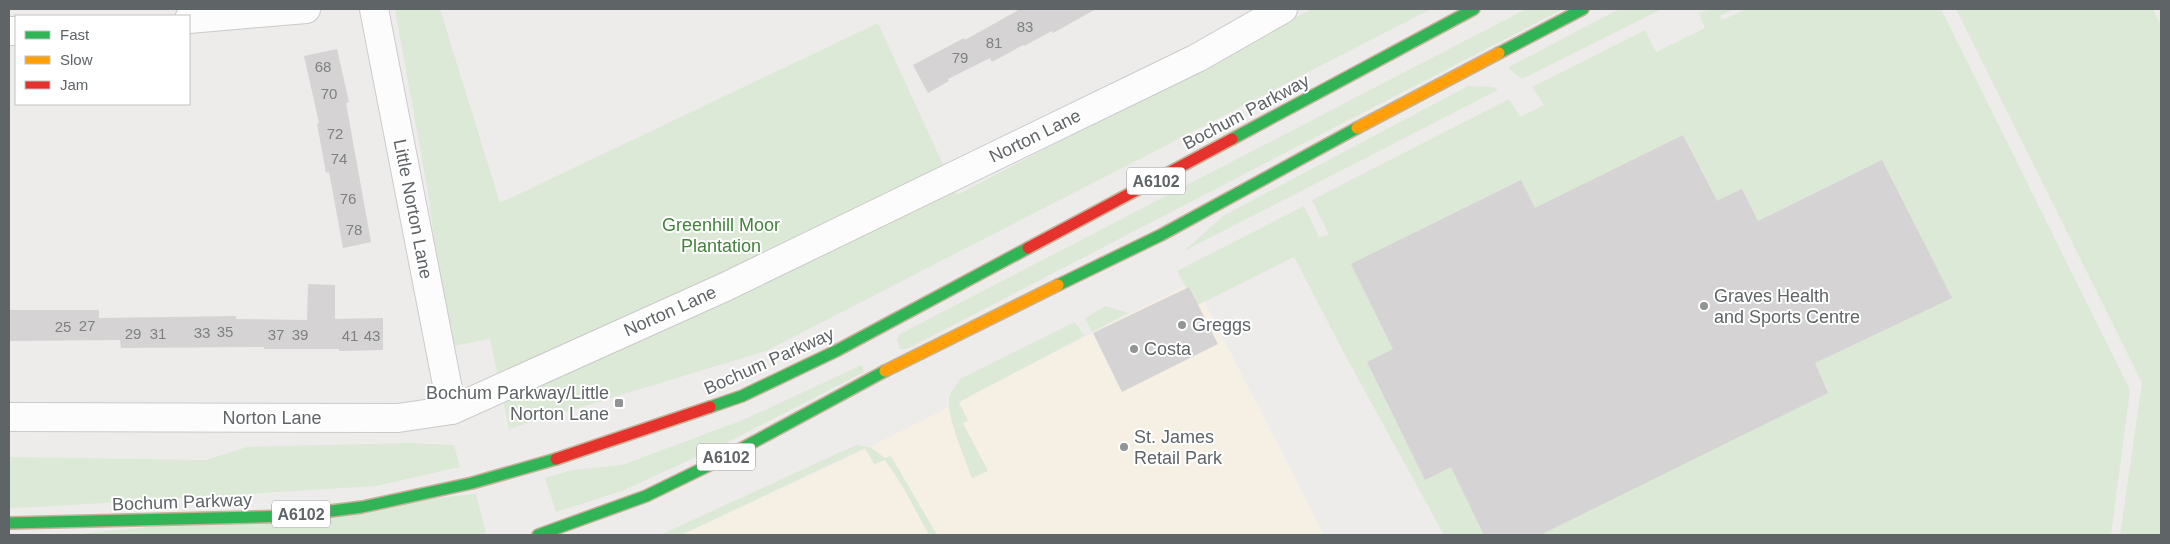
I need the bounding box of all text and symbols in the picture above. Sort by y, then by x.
legend [15,15,190,105]
house number: 83 [1017,18,1033,35]
text: Fast [60,26,90,43]
house number: 81 [986,34,1002,51]
house number: 79 [952,49,968,66]
text: Slow [60,51,93,68]
house number: 68 [315,58,331,75]
street label: Bochum Parkway [1179,70,1313,154]
text: Jam [60,76,88,93]
house number: 70 [321,85,337,102]
street label: Norton Lane [986,105,1084,167]
house number: 72 [327,125,343,142]
street label: Little Norton Lane [390,137,436,281]
house number: 74 [331,150,347,167]
road number: A6102 [1127,168,1185,195]
house number: 76 [340,190,356,207]
park label: Greenhill Moor Plantation [662,215,780,256]
house number: 78 [346,221,362,238]
street label: Norton Lane [621,282,719,340]
place label: Graves Health and Sports Centre [1714,286,1860,327]
marker: Graves Health and Sports Centre [1698,300,1710,312]
place label: Greggs [1192,315,1251,335]
house number: 27 [79,317,95,334]
house number: 25 [55,318,71,335]
marker: Greggs [1176,319,1188,331]
house number: 35 [217,323,233,340]
street label: Bochum Parkway [701,323,837,399]
house number: 33 [194,324,210,341]
house number: 29 [125,325,141,342]
house number: 31 [150,325,166,342]
house number: 37 [268,326,284,343]
house number: 39 [292,326,308,343]
house number: 41 [342,327,358,344]
house number: 43 [364,327,380,344]
place label: Costa [1144,339,1192,359]
marker: Costa [1128,343,1140,355]
place label: Bochum Parkway/Little Norton Lane [426,383,609,424]
marker: Bochum Parkway/Little Norton Lane [613,397,625,409]
street label: Norton Lane [222,408,322,428]
place label: St. James Retail Park [1134,427,1223,468]
marker: St. James Retail Park [1118,441,1130,453]
road number: A6102 [697,444,755,471]
street label: Bochum Parkway [112,490,252,514]
road number: A6102 [272,500,330,528]

